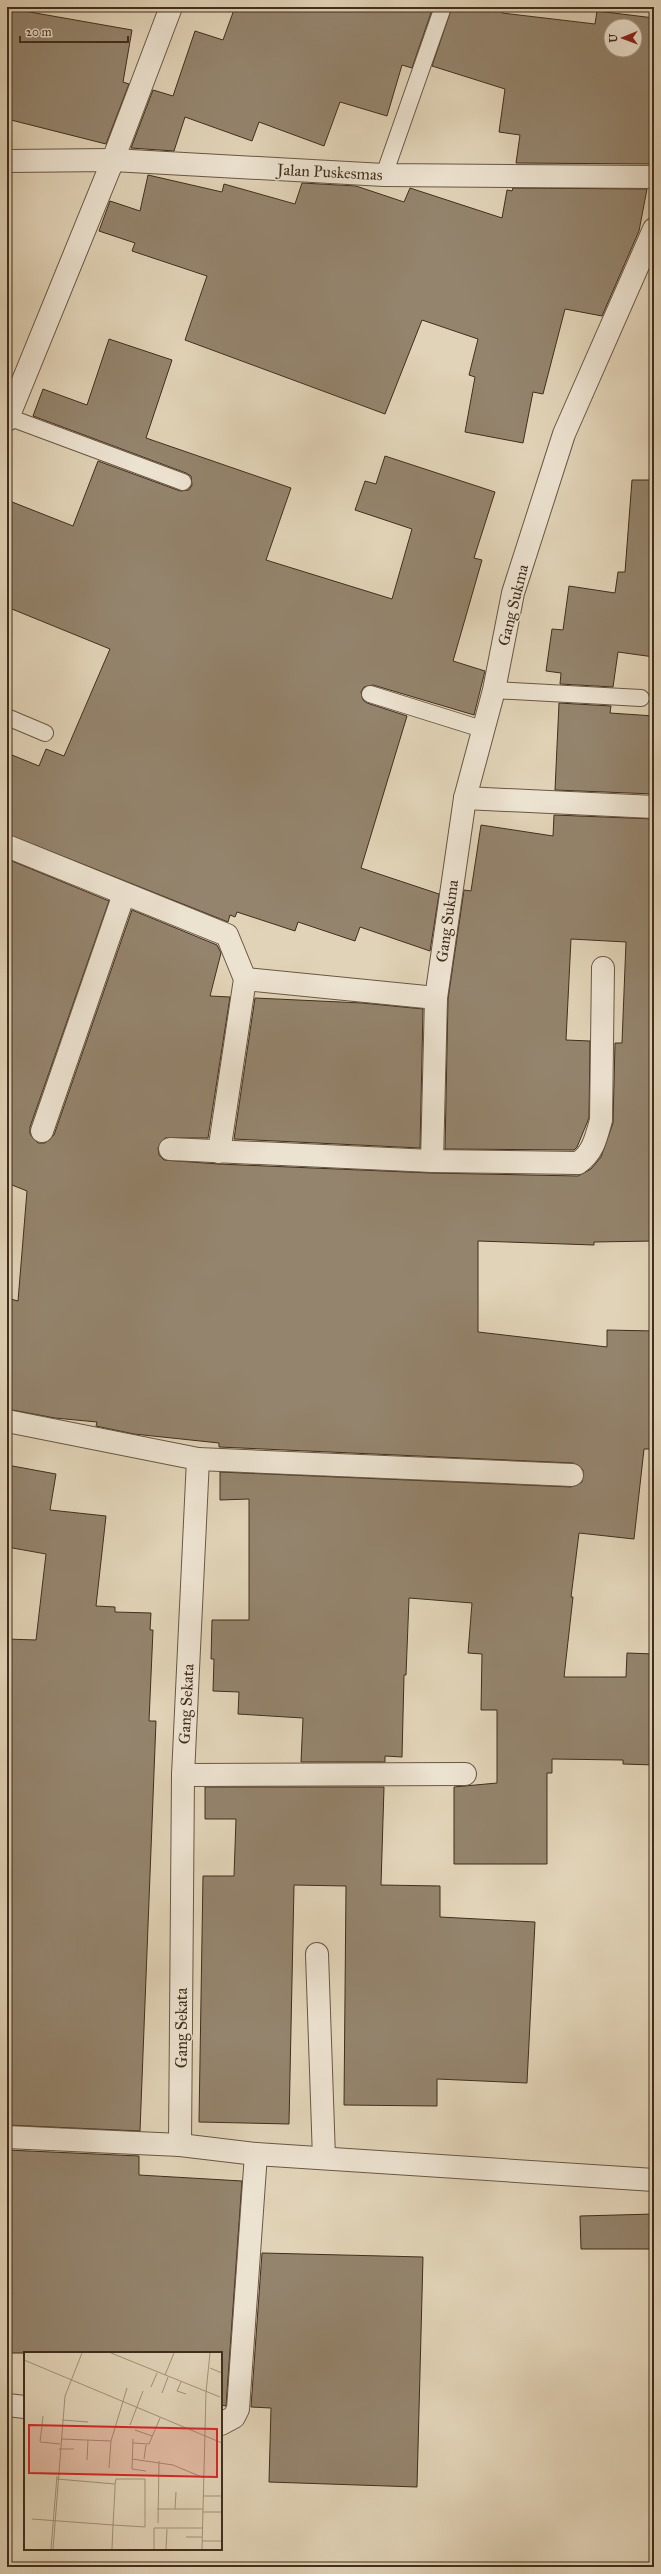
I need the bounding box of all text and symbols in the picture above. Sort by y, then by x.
scale bar [20,18,128,44]
north arrow [603,18,643,58]
text: 20 m [26,25,52,39]
text: U [607,33,620,43]
street label: Jalan Puskesmas [275,160,383,185]
street label: Gang Sukma [494,562,533,648]
street label: Gang Sukma [432,878,463,964]
street label: Gang Sekata [174,1663,199,1745]
street label: Gang Sekata [172,1988,192,2068]
inset map [24,2352,222,2550]

